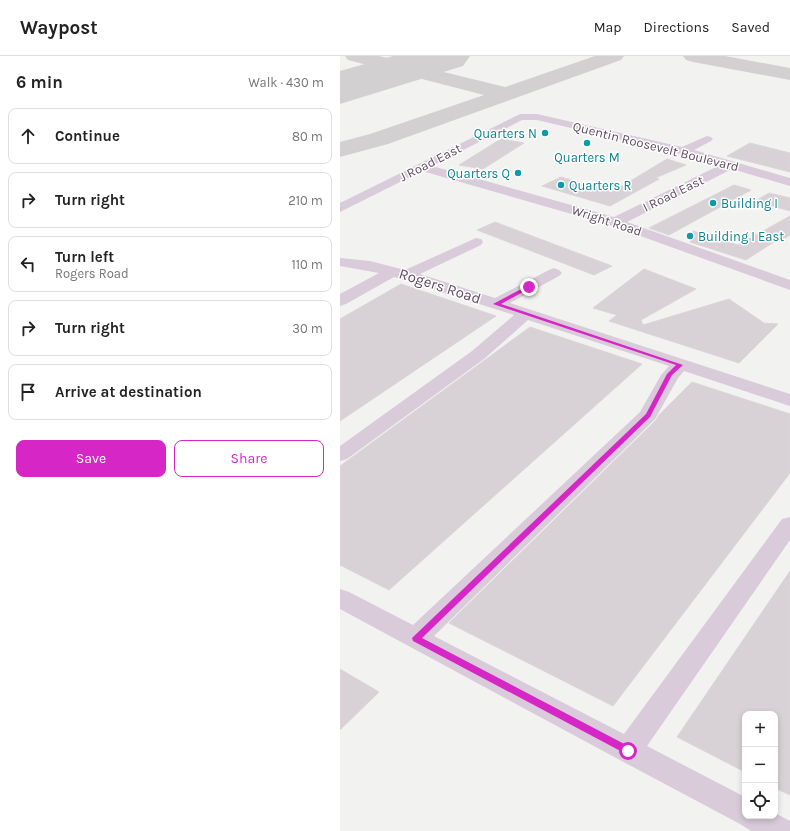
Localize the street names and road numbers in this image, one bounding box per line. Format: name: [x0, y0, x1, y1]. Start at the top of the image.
street label: Quentin Roosevelt Boulevard: [571, 119, 740, 174]
street label: J Road East: [397, 140, 464, 184]
street label: I Road East: [640, 172, 706, 215]
street label: Wright Road: [570, 202, 644, 239]
street label: Rogers Road: [397, 264, 483, 308]

